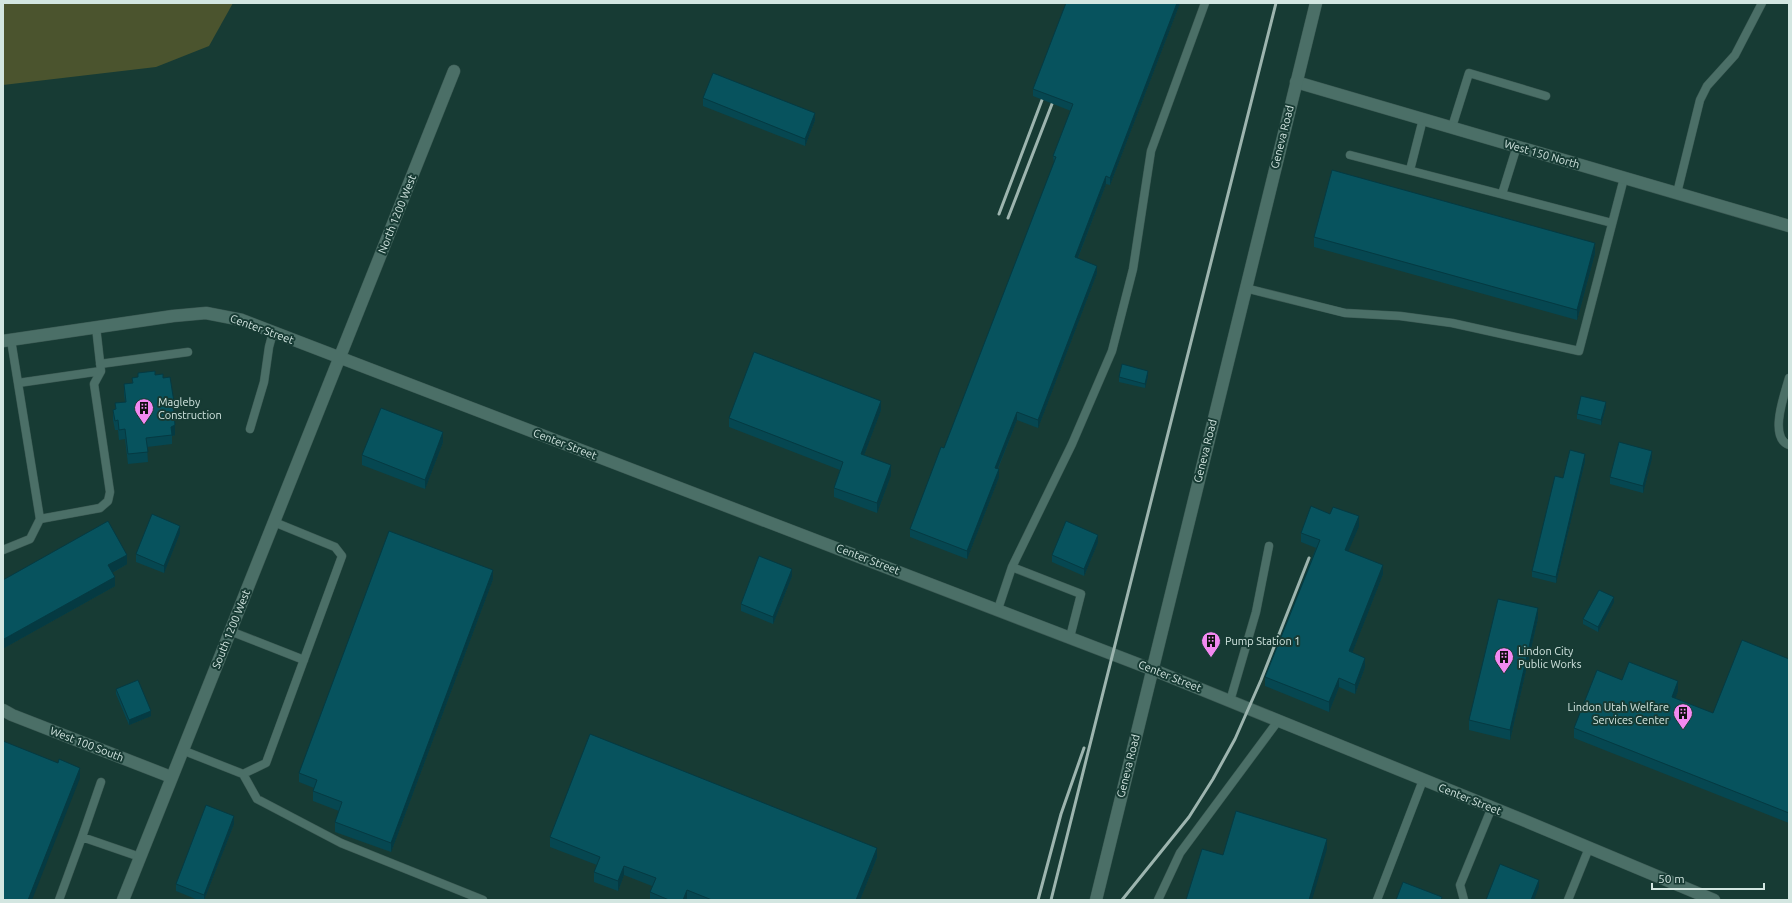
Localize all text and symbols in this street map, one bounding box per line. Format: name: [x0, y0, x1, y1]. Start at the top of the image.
street label: Geneva Road: [1268, 104, 1296, 170]
street label: West 150 North: [1503, 137, 1581, 171]
street label: North 1200 West: [376, 172, 419, 255]
street label: Center Street: [229, 312, 296, 346]
place label: Magleby Construction: [158, 396, 222, 421]
building icon: Magleby Construction: [133, 397, 155, 425]
street label: Geneva Road: [1191, 418, 1219, 484]
street label: Center Street: [532, 426, 599, 462]
street label: Center Street: [835, 541, 902, 577]
street label: South 1200 West: [210, 587, 253, 670]
building icon: Pump Station 1: [1200, 630, 1222, 658]
place label: Pump Station 1: [1225, 635, 1300, 647]
place label: Lindon City Public Works: [1518, 645, 1582, 670]
building icon: Lindon City Public Works: [1493, 646, 1515, 674]
street label: Center Street: [1137, 658, 1204, 694]
place label: Lindon Utah Welfare Services Center: [1567, 701, 1670, 726]
building icon: Lindon Utah Welfare Services Center: [1672, 702, 1694, 730]
street label: West 100 South: [48, 724, 126, 764]
street label: Geneva Road: [1114, 733, 1142, 799]
street label: Center Street: [1437, 781, 1504, 817]
scale bar: [1652, 865, 1764, 891]
text: 50 m: [1658, 872, 1685, 885]

